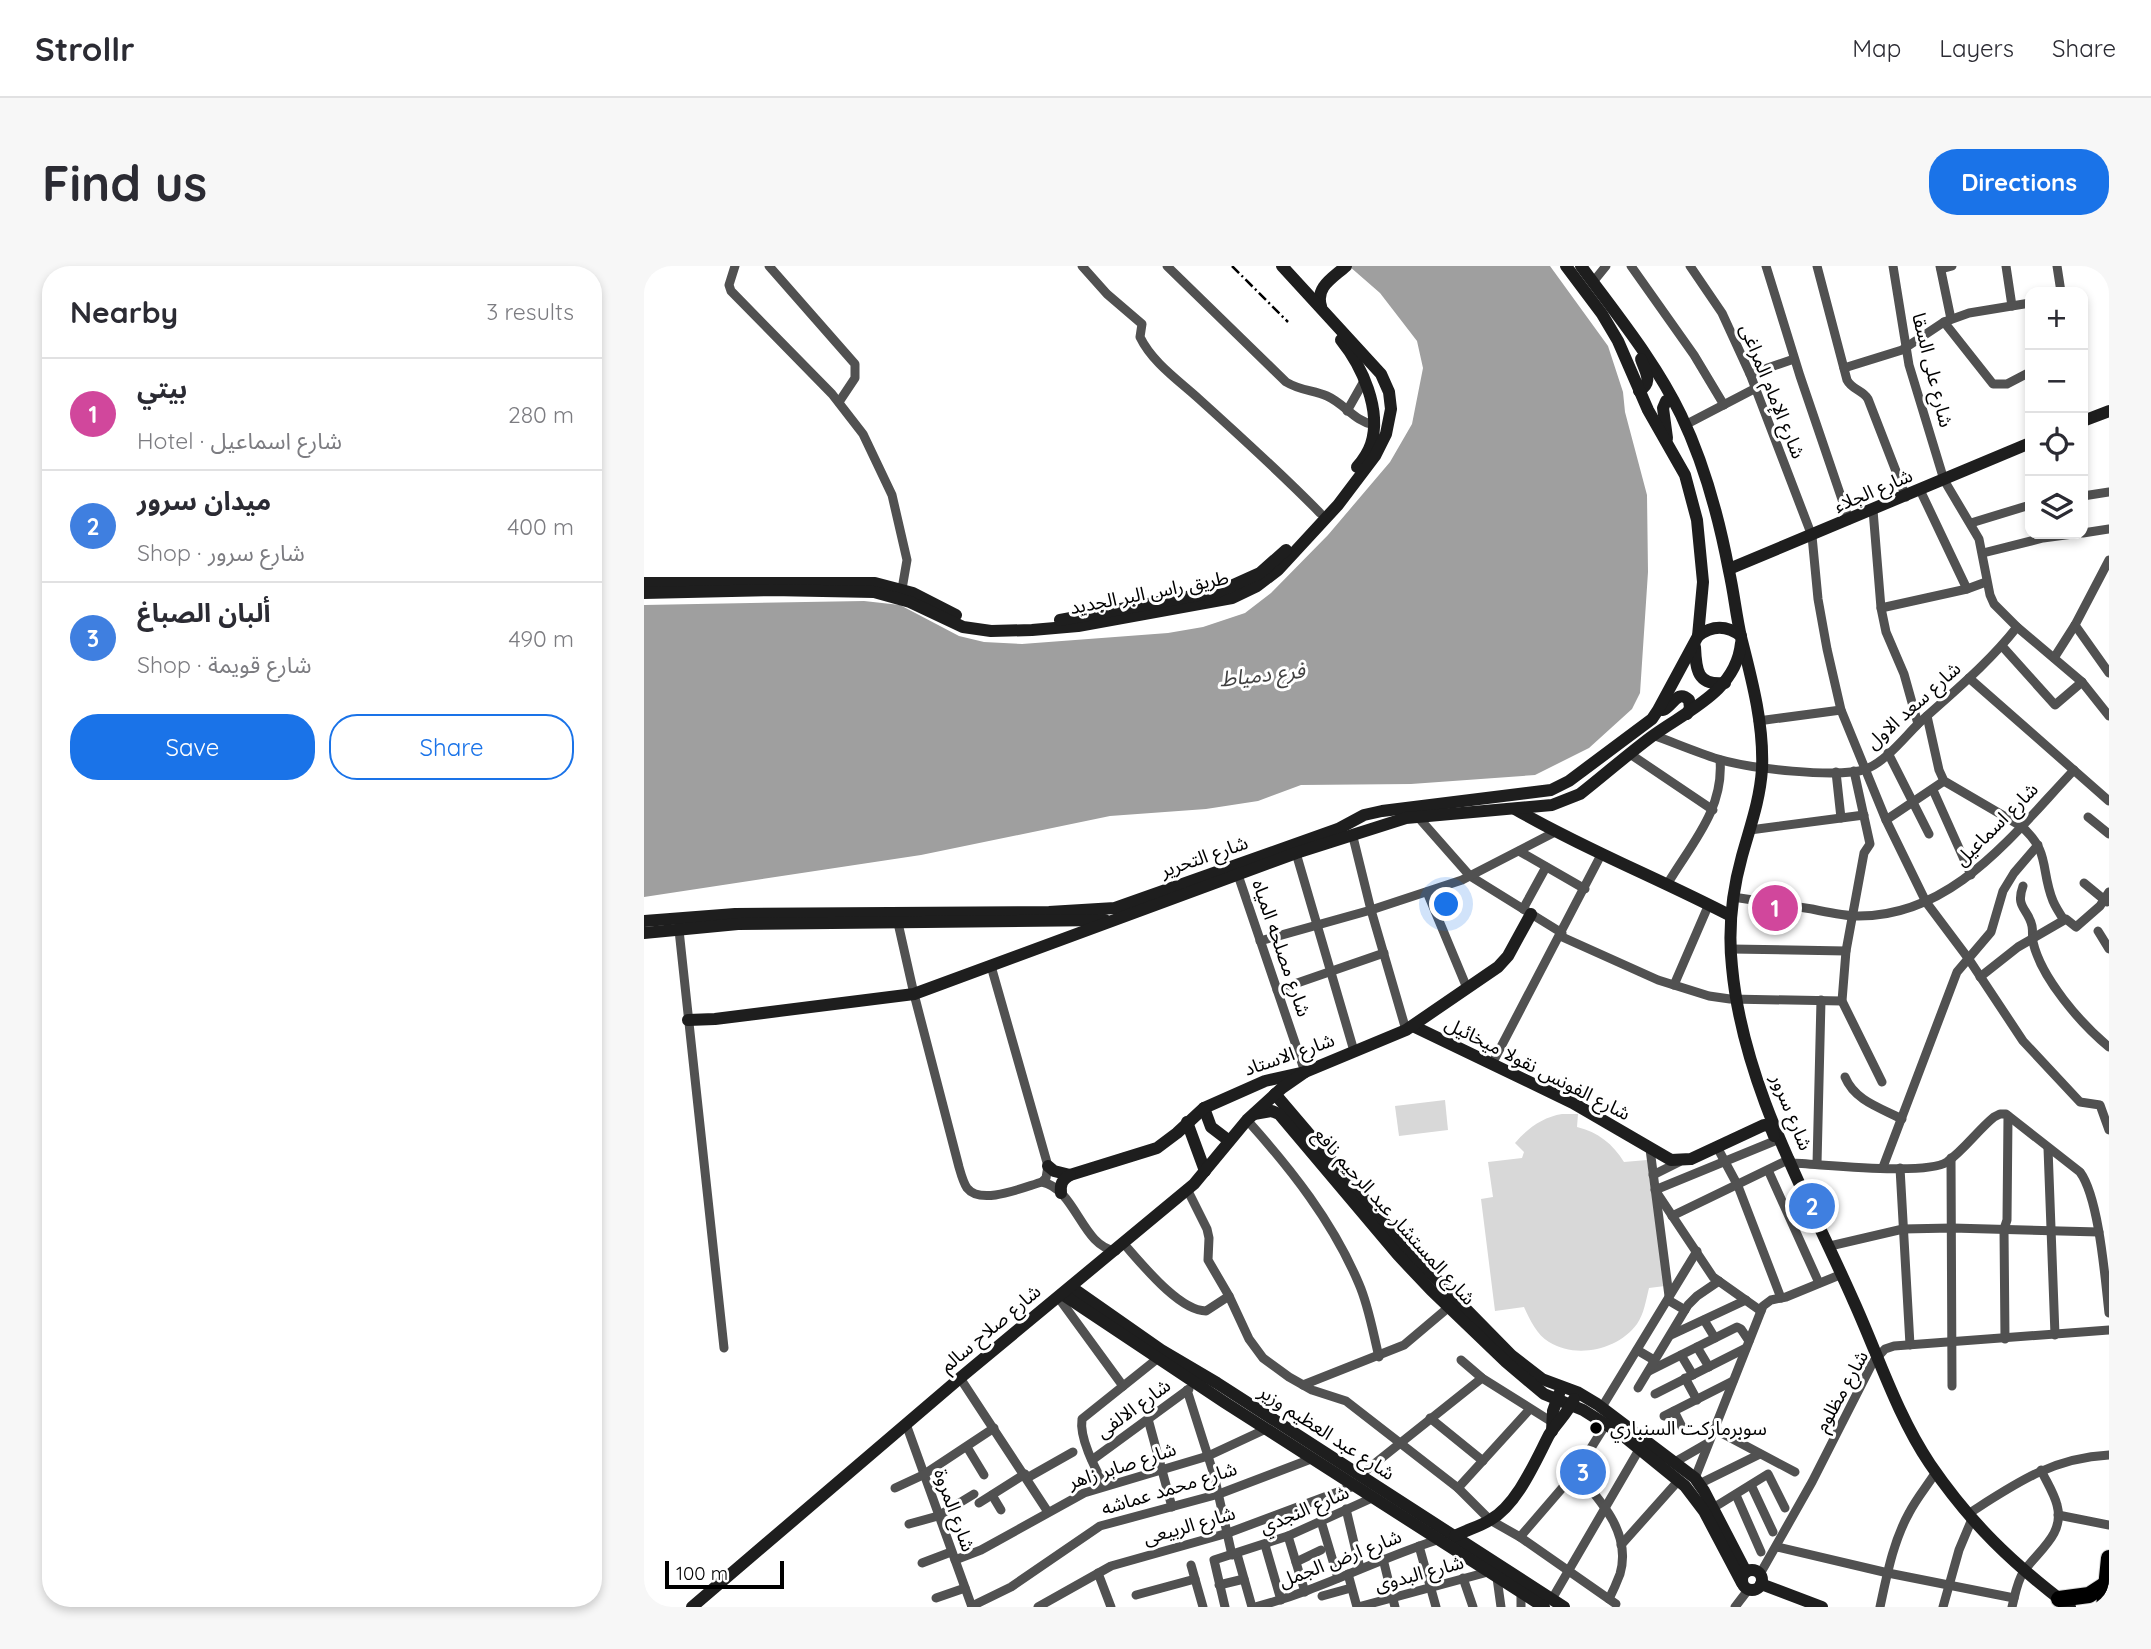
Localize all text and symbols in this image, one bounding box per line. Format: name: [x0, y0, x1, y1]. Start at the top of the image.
text: Strollr: [35, 28, 135, 69]
text: Map: [1852, 33, 1901, 63]
text: Layers: [1939, 33, 2014, 63]
text: Share: [2052, 33, 2116, 63]
button: Directions: [1929, 149, 2109, 215]
text: Find us: [42, 152, 207, 213]
map controls: [2025, 287, 2088, 539]
button: +: [2025, 287, 2088, 350]
text: Nearby: [70, 293, 178, 331]
text: 3 results: [486, 297, 574, 326]
street label: شارع على السقا: [1905, 310, 1959, 430]
street label: شارع الإمام المراغى: [1732, 320, 1811, 463]
button: −: [2025, 350, 2088, 413]
text: بيتي: [137, 372, 187, 405]
text: 1: [89, 400, 97, 429]
text: 280 m: [508, 400, 574, 429]
button: locate: [2025, 413, 2088, 476]
text: Hotel · شارع اسماعيل: [137, 426, 342, 455]
street label: شارع الجلاء: [1830, 463, 1917, 519]
button: layers: [2025, 476, 2088, 539]
text: ميدان سرور: [137, 484, 271, 517]
text: 2: [86, 512, 100, 541]
text: 400 m: [507, 512, 574, 541]
text: Shop · شارع سرور: [137, 538, 305, 567]
street label: طريق راس البر الجديد: [1068, 565, 1231, 619]
text: ألبان الصباغ: [137, 596, 271, 629]
text: 3: [87, 624, 99, 653]
text: 490 m: [509, 624, 574, 653]
text: Shop · شارع قويمة: [137, 650, 311, 679]
water label: فرع دمياط: [1218, 656, 1308, 695]
street label: شارع سعد الاول: [1861, 656, 1967, 755]
button: Save: [70, 714, 315, 780]
button: Share: [329, 714, 574, 780]
street label: شارع اسماعيل: [1949, 777, 2044, 872]
street label: شارع التحرير: [1156, 830, 1252, 884]
street label: شارع مصلحه المياه: [1245, 876, 1317, 1020]
pin: 1: [1752, 882, 1798, 934]
your location: [1429, 887, 1463, 921]
street label: شارع الفونس نقولا ميخائيل: [1440, 1011, 1635, 1127]
street label: شارع الاستاد: [1240, 1027, 1338, 1083]
street label: شارع سرور: [1764, 1069, 1818, 1154]
street label: شارع المستشار عبد الرحيم نافع: [1307, 1122, 1481, 1312]
pin: 2: [1789, 1180, 1835, 1232]
street label: شارع صلاح سالم: [935, 1279, 1047, 1379]
street label: شارع مظلوم: [1809, 1346, 1876, 1437]
street label: شارع الالفى: [1091, 1373, 1176, 1445]
street label: شارع عبد العظيم وزير: [1252, 1379, 1400, 1487]
place label: سوبرماركت السنباري: [1610, 1416, 1767, 1443]
marker: سوبرماركت السنباري: [1588, 1420, 1604, 1436]
street label: شارع صابر زاهر: [1064, 1436, 1180, 1496]
pin: 3: [1560, 1446, 1606, 1498]
street label: شارع محمد عماشه: [1098, 1456, 1240, 1522]
street label: شارع المروة: [927, 1465, 981, 1555]
street label: شارع النجدي: [1256, 1479, 1354, 1542]
street label: شارع الربيعى: [1140, 1500, 1238, 1552]
street label: شارع ارض الجمل: [1275, 1524, 1405, 1594]
street label: شارع البدوى: [1372, 1550, 1467, 1598]
scale bar: [665, 1558, 784, 1590]
text: 100 m: [676, 1561, 728, 1585]

